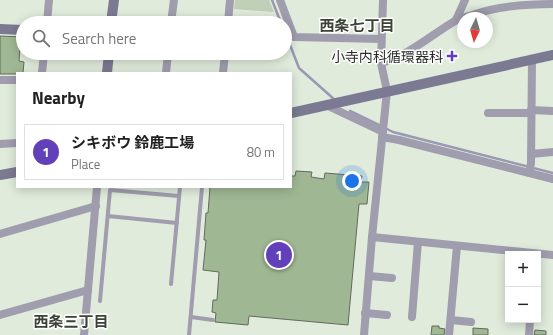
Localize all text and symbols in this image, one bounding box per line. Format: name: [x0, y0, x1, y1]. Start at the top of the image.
north arrow: [457, 12, 493, 48]
district label: 西条七丁目: [319, 14, 395, 37]
search box: [16, 16, 292, 60]
icon: search: [30, 27, 52, 49]
text: Search here: [62, 27, 136, 50]
place label: 小寺内科循環器科: [331, 46, 443, 67]
marker: 小寺内科循環器科: [446, 50, 458, 62]
text: Nearby: [32, 85, 85, 111]
text: シキボウ 鈴鹿工場: [71, 131, 194, 154]
text: 1: [42, 142, 50, 162]
text: 80 m: [247, 142, 275, 162]
text: Place: [71, 154, 100, 174]
your location: [342, 171, 362, 191]
pin: 1: [266, 240, 292, 270]
map controls: [505, 251, 541, 323]
button: +: [505, 251, 541, 287]
button: −: [505, 287, 541, 323]
district label: 西条三丁目: [33, 310, 109, 333]

